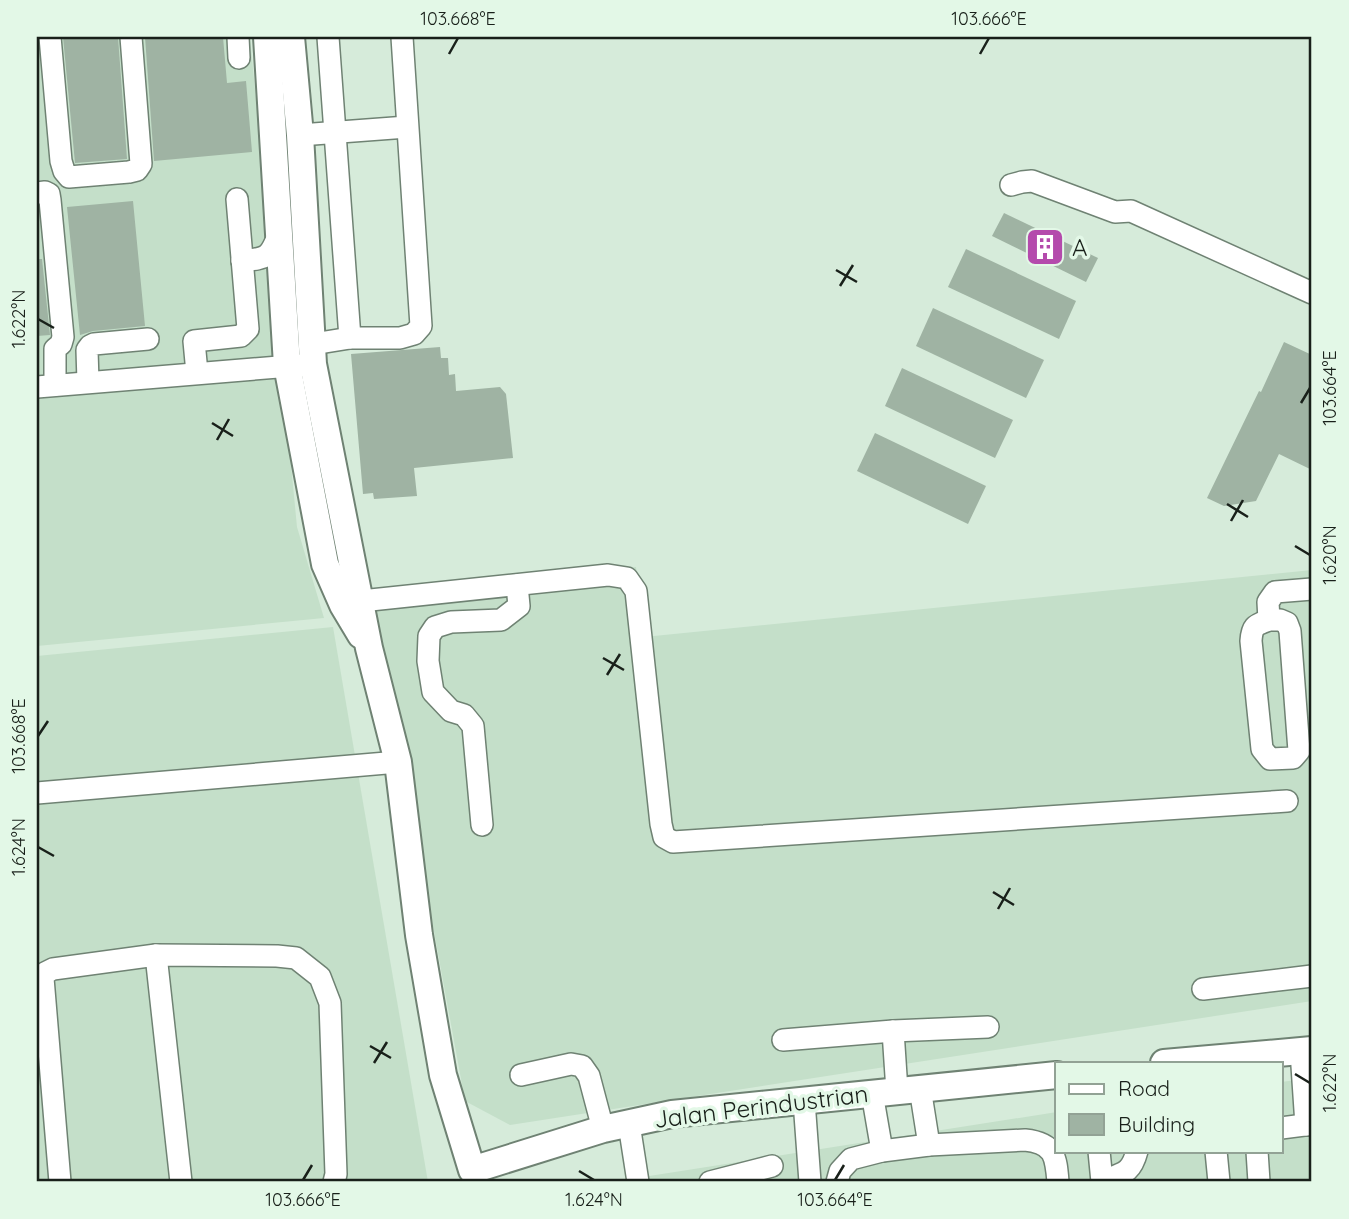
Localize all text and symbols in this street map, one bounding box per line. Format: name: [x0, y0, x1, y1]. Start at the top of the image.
text: 103.668°E: [420, 7, 496, 30]
text: 103.666°E: [951, 7, 1027, 30]
building icon: A: [1024, 226, 1066, 268]
place label: A: [1072, 232, 1088, 262]
text: 1.622°N: [7, 290, 30, 348]
text: 103.664°E: [1318, 350, 1341, 426]
text: 1.620°N: [1318, 525, 1341, 585]
text: 103.668°E: [7, 698, 30, 774]
text: 1.624°N: [7, 818, 30, 876]
text: 1.622°N: [1318, 1054, 1341, 1112]
legend: [1055, 1062, 1282, 1152]
text: Road: [1118, 1075, 1170, 1101]
street label: Jalan Perindustrian: [652, 1078, 870, 1134]
text: Building: [1118, 1111, 1195, 1137]
text: 103.666°E: [265, 1188, 341, 1211]
text: 1.624°N: [565, 1188, 623, 1211]
text: 103.664°E: [797, 1188, 873, 1211]

